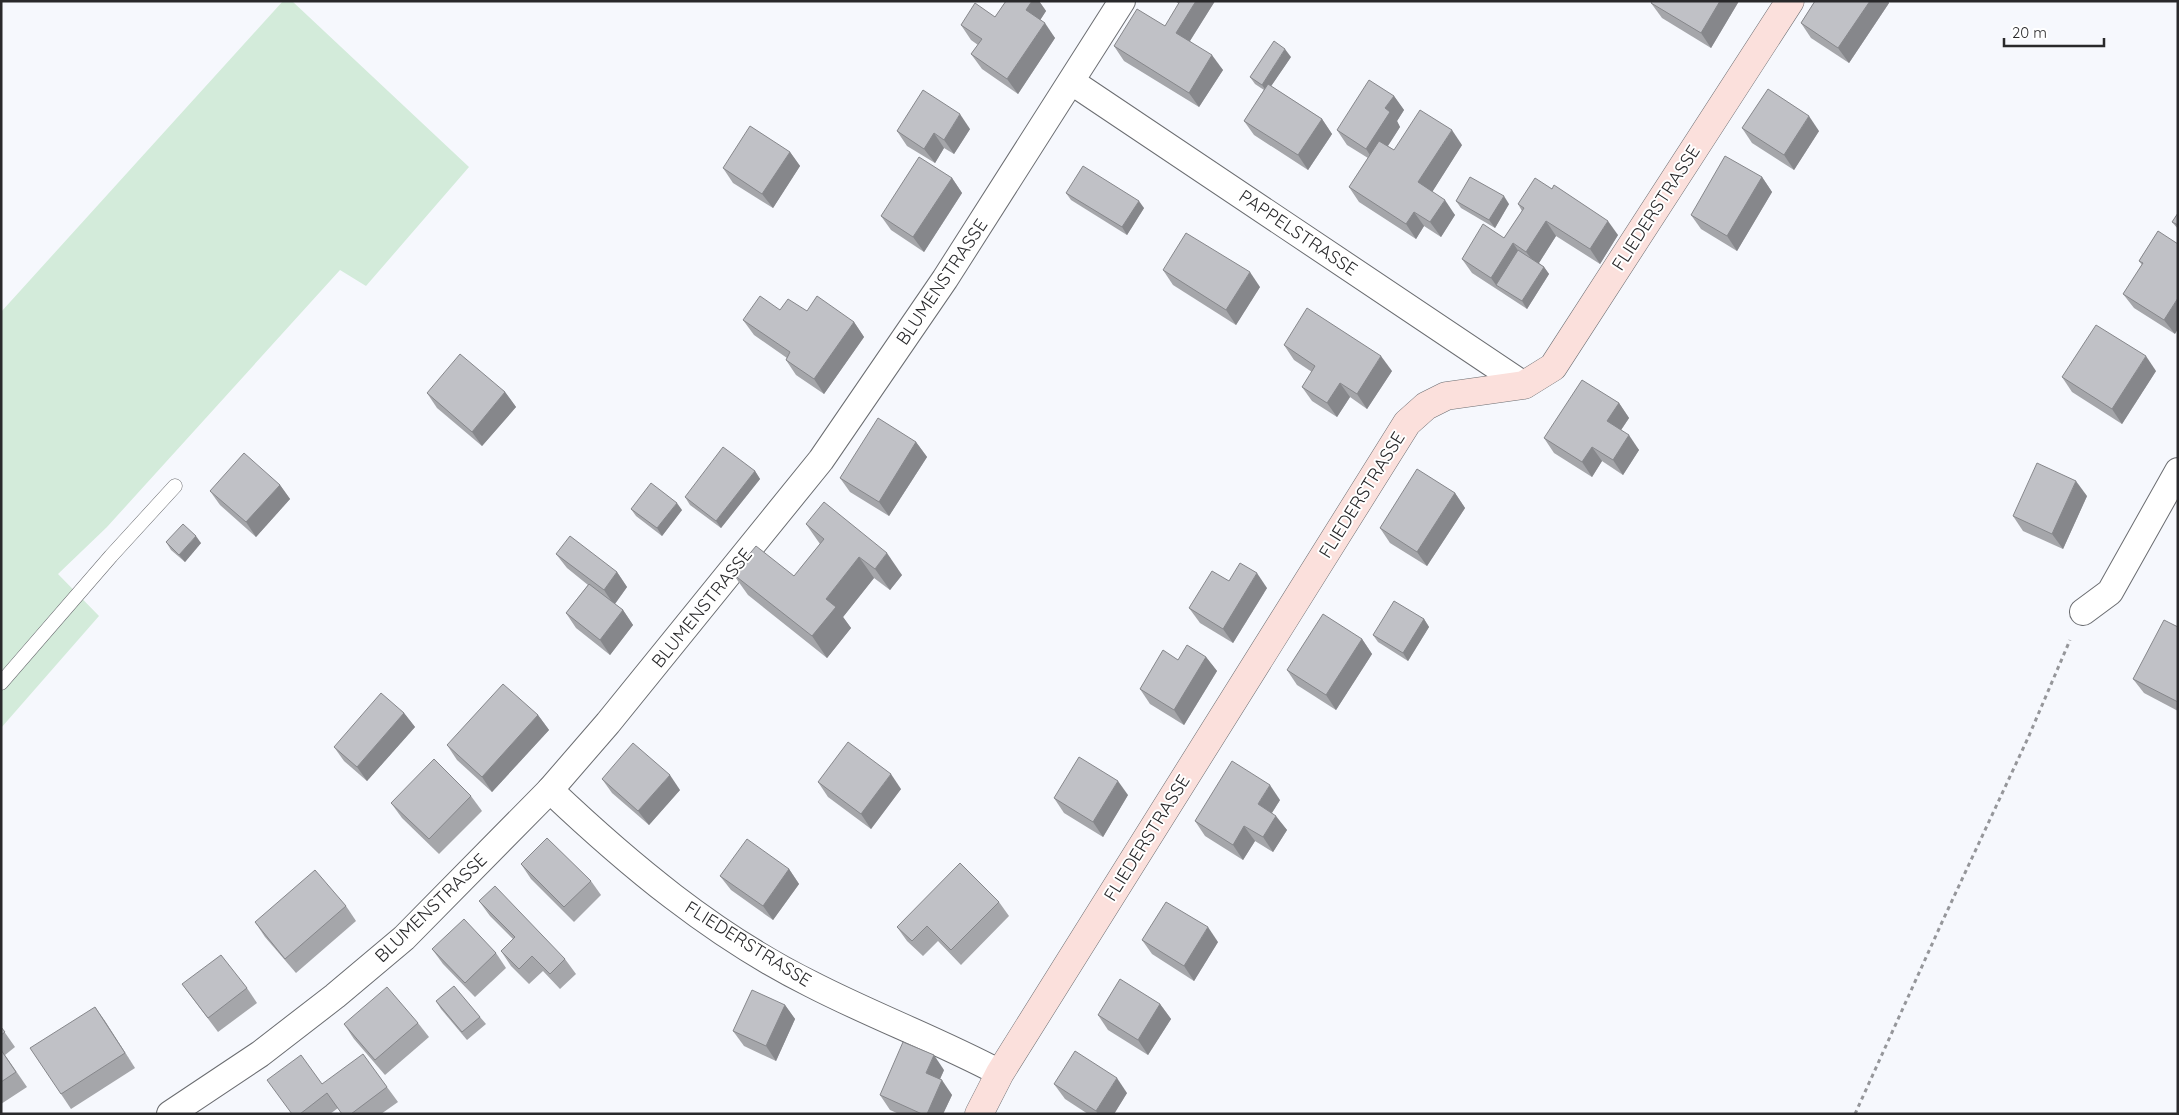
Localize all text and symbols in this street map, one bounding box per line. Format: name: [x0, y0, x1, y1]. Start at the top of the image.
scale bar: [2004, 15, 2104, 47]
text: 20 m: [2012, 23, 2047, 42]
street label: FLIEDERSTRASSE: [1606, 141, 1705, 275]
street label: PAPPELSTRASSE: [1235, 184, 1362, 281]
street label: BLUMENSTRASSE: [891, 214, 992, 349]
street label: FLIEDERSTRASSE: [1313, 427, 1410, 562]
street label: BLUMENSTRASSE: [646, 543, 757, 672]
street label: FLIEDERSTRASSE: [1098, 770, 1195, 905]
street label: BLUMENSTRASSE: [370, 848, 492, 967]
street label: FLIEDERSTRASSE: [681, 895, 816, 992]

